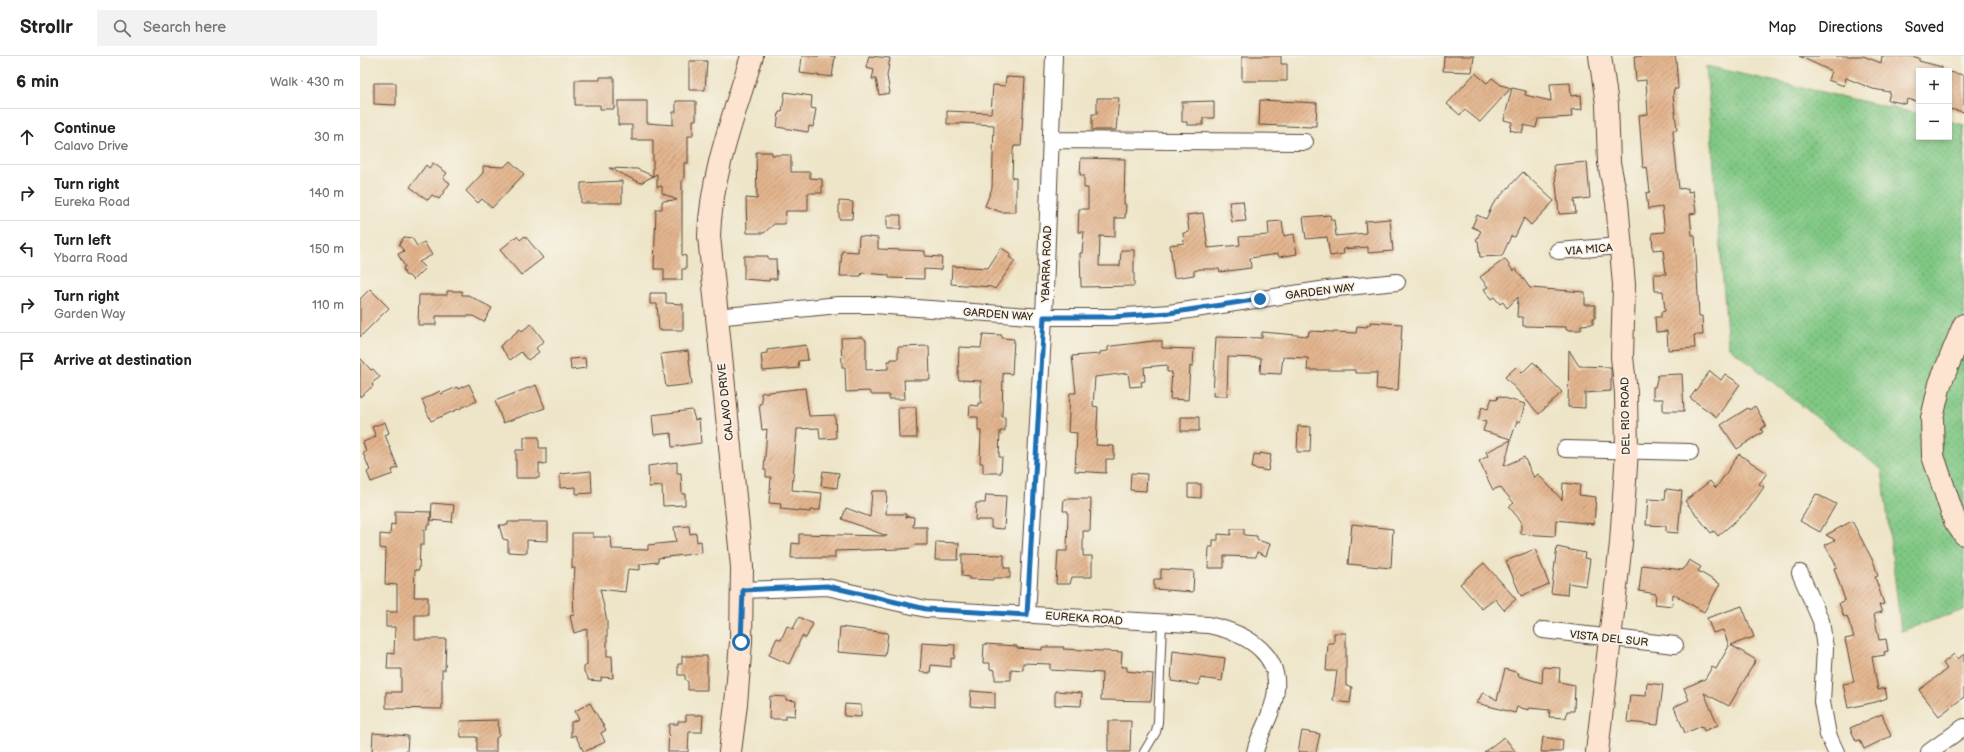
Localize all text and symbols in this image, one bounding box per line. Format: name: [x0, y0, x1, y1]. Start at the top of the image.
search box: [97, 10, 377, 46]
text: Strollr: [20, 16, 73, 39]
icon: search: [111, 17, 133, 39]
text: Search here: [143, 18, 226, 37]
text: Map: [1768, 19, 1796, 36]
text: Directions: [1818, 19, 1883, 36]
text: Saved: [1905, 19, 1944, 36]
map controls: [1916, 68, 1952, 140]
button: +: [1916, 68, 1952, 104]
text: 6 min: [16, 72, 59, 92]
text: Walk · 430 m: [270, 74, 344, 90]
button: −: [1916, 104, 1952, 140]
text: Continue: [54, 119, 116, 138]
icon: ahead: [16, 126, 38, 148]
text: 30 m: [314, 129, 344, 145]
text: Calavo Drive: [54, 138, 128, 154]
text: Turn right: [54, 175, 119, 194]
icon: right: [16, 182, 38, 204]
text: 140 m: [309, 185, 344, 201]
text: Eureka Road: [54, 194, 130, 210]
street label: YBARRA ROAD: [1039, 225, 1054, 304]
text: Turn left: [54, 231, 111, 250]
icon: left: [16, 238, 38, 260]
text: 150 m: [310, 241, 344, 257]
street label: VIA MICA: [1565, 241, 1613, 258]
text: Ybarra Road: [54, 250, 128, 266]
street label: GARDEN WAY: [1285, 281, 1356, 302]
text: Turn right: [54, 287, 119, 306]
route end: [1251, 290, 1269, 308]
icon: right: [16, 294, 38, 316]
text: 110 m: [312, 297, 344, 313]
text: Garden Way: [54, 306, 125, 322]
street label: GARDEN WAY: [963, 306, 1034, 323]
icon: arrive: [16, 350, 38, 372]
text: Arrive at destination: [54, 351, 192, 370]
street label: CALAVO DRIVE: [715, 363, 736, 441]
street label: DEL RIO ROAD: [1618, 377, 1633, 455]
street label: EUREKA ROAD: [1045, 609, 1123, 628]
street label: VISTA DEL SUR: [1569, 628, 1649, 649]
route start: [732, 633, 750, 651]

